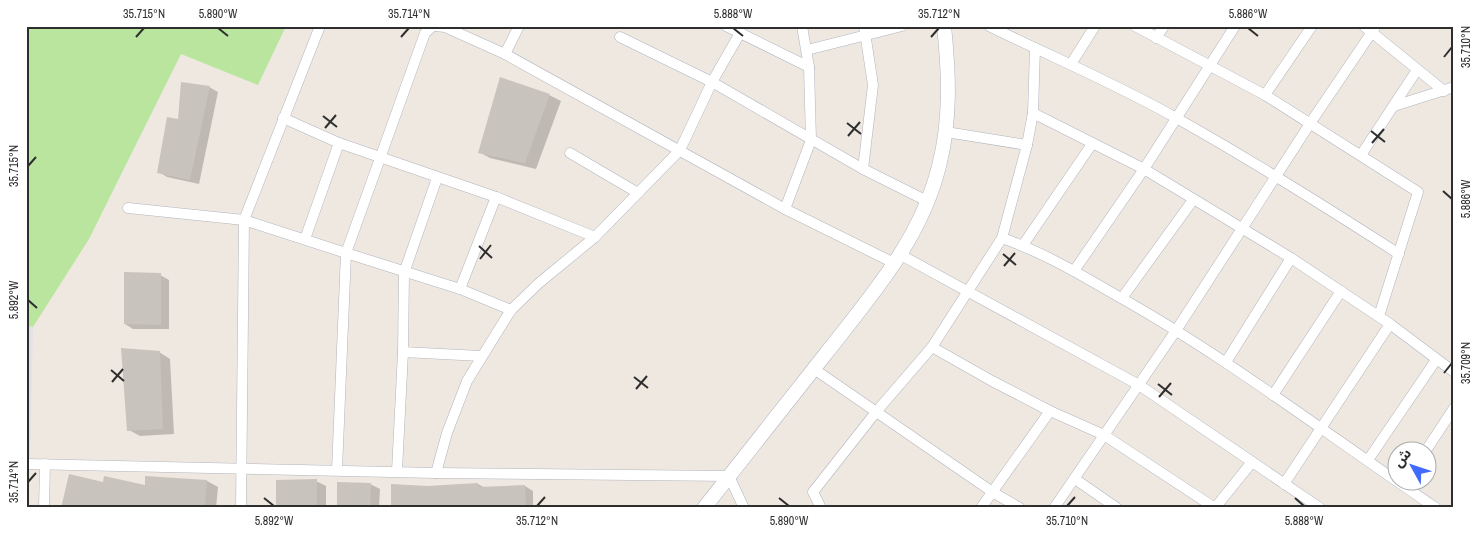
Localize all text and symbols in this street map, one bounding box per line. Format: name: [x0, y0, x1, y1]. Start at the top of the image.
text: 35.715°N: [123, 6, 165, 22]
text: 5.890°W: [199, 6, 238, 22]
text: 35.714°N: [388, 6, 430, 22]
text: 5.888°W: [714, 6, 753, 22]
text: 35.712°N: [918, 6, 960, 22]
text: 5.886°W: [1229, 6, 1268, 22]
text: 35.710°N: [1458, 26, 1474, 68]
text: 35.715°N: [6, 145, 22, 187]
text: 5.886°W: [1458, 179, 1474, 218]
text: 5.892°W: [6, 280, 22, 319]
text: 35.709°N: [1458, 342, 1474, 384]
north arrow: [1388, 442, 1438, 492]
text: ش: [1389, 445, 1415, 471]
text: 35.714°N: [6, 461, 22, 503]
text: 5.892°W: [255, 513, 294, 529]
text: 35.712°N: [516, 513, 558, 529]
text: 5.890°W: [770, 513, 809, 529]
text: 35.710°N: [1046, 513, 1088, 529]
text: 5.888°W: [1285, 513, 1324, 529]

